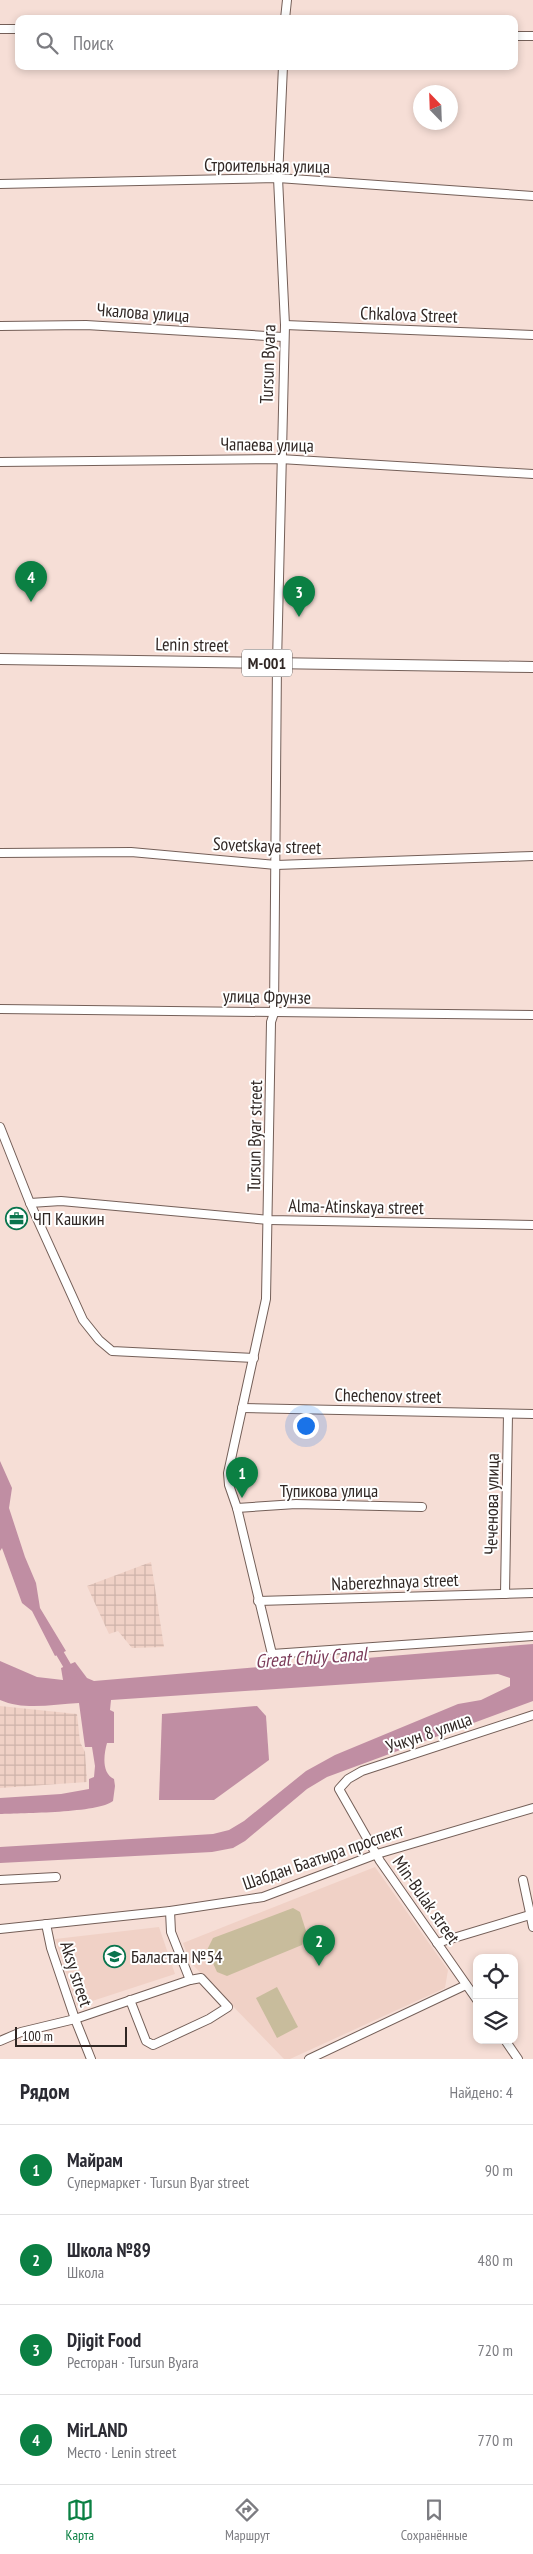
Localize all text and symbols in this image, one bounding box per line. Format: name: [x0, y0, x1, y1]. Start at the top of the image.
search box: [15, 15, 518, 70]
icon: search: [33, 29, 61, 57]
text: Поиск: [73, 31, 114, 55]
north arrow: [413, 85, 458, 130]
street label: Строительная улица: [204, 153, 330, 178]
street label: Чкалова улица: [96, 298, 190, 327]
street label: Chkalova Street: [360, 301, 458, 328]
street label: Tursun Byara: [255, 324, 280, 404]
street label: Чапаева улица: [220, 432, 314, 457]
pin: 4: [15, 561, 47, 602]
pin: 3: [283, 576, 315, 617]
street label: Lenin street: [155, 632, 229, 657]
road number: М-001: [242, 650, 292, 676]
street label: Sovetskaya street: [212, 832, 322, 859]
street label: улица Фрунзе: [223, 984, 311, 1009]
street label: Tursun Byar street: [242, 1080, 267, 1192]
street label: Alma-Atinskaya street: [288, 1194, 424, 1219]
office icon: ЧП Кашкин: [5, 1207, 29, 1231]
place label: ЧП Кашкин: [33, 1207, 105, 1230]
street label: Chechenov street: [334, 1383, 442, 1408]
your location: [293, 1413, 319, 1439]
street label: Чеченова улица: [479, 1453, 504, 1555]
pin: 1: [226, 1457, 258, 1498]
street label: Тупикова улица: [280, 1479, 378, 1502]
street label: Naberezhnaya street: [331, 1568, 459, 1595]
water label: Great Chüy Canal: [254, 1641, 369, 1673]
street label: Учкун 8 улица: [383, 1707, 475, 1758]
street label: Шабдан Баатыра проспект: [239, 1818, 407, 1895]
street label: Min-Bulak street: [388, 1851, 465, 1948]
pin: 2: [303, 1925, 335, 1966]
street label: Aksy street: [55, 1938, 98, 2009]
school or university icon: Баластан №54: [103, 1945, 127, 1969]
place label: Баластан №54: [131, 1945, 223, 1968]
map controls: [473, 1954, 518, 2044]
button: locate: [473, 1954, 518, 1999]
button: layers: [473, 1999, 518, 2044]
scale bar: [15, 2024, 128, 2047]
text: 100 m: [22, 2027, 53, 2045]
text: Рядом: [20, 2078, 70, 2105]
text: Найдено: 4: [450, 2082, 513, 2102]
text: Майрам: [67, 2148, 123, 2172]
text: 1: [32, 2160, 40, 2180]
text: 90 m: [485, 2160, 513, 2180]
text: Супермаркет · Tursun Byar street: [67, 2172, 249, 2192]
text: Школа №89: [67, 2238, 151, 2262]
text: 2: [32, 2250, 40, 2270]
text: 480 m: [478, 2250, 513, 2270]
text: Школа: [67, 2262, 104, 2282]
text: Djigit Food: [67, 2328, 141, 2352]
text: 3: [32, 2340, 40, 2360]
text: 720 m: [478, 2340, 513, 2360]
text: Ресторан · Tursun Byara: [67, 2352, 199, 2372]
text: MirLAND: [67, 2418, 128, 2442]
text: 4: [32, 2430, 40, 2450]
text: 770 m: [478, 2430, 513, 2450]
text: Место · Lenin street: [67, 2442, 176, 2462]
tab: Карта: [66, 2496, 94, 2544]
tab: Маршрут: [225, 2496, 270, 2544]
tab: Сохранённые: [401, 2496, 467, 2544]

